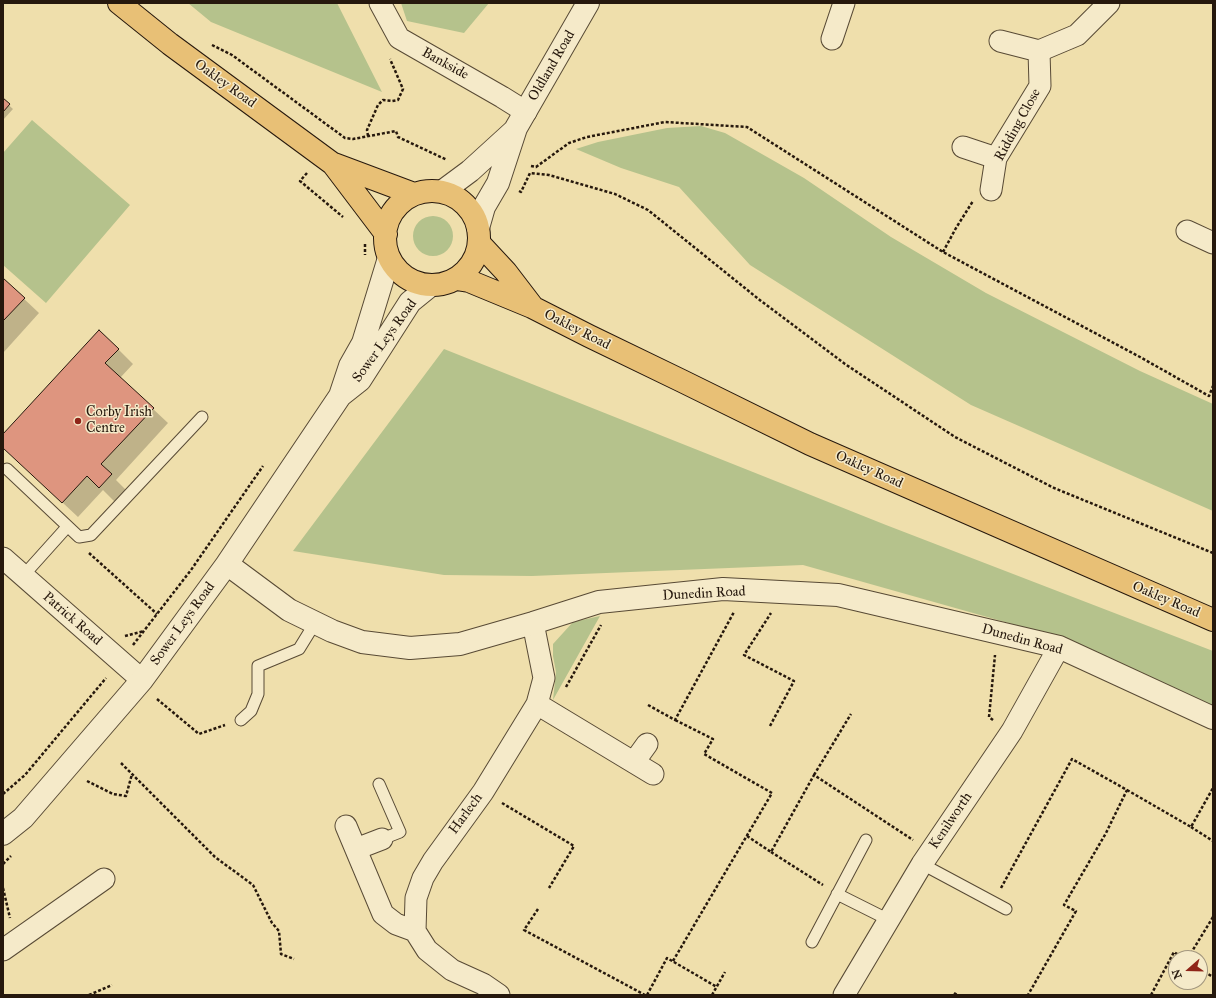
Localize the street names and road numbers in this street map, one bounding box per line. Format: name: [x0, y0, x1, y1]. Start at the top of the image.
street label: Oldland Road: [525, 28, 579, 104]
street label: Bankside: [419, 44, 471, 84]
street label: Oakley Road: [191, 56, 259, 112]
street label: Ridding Close: [991, 86, 1045, 164]
street label: Sower Leys Road: [349, 296, 421, 386]
street label: Oakley Road: [541, 306, 613, 354]
street label: Oakley Road: [833, 448, 905, 492]
street label: Oakley Road: [1130, 578, 1202, 622]
street label: Sower Leys Road: [147, 579, 219, 669]
street label: Dunedin Road: [662, 583, 746, 605]
street label: Patrick Road: [39, 589, 105, 649]
street label: Dunedin Road: [980, 621, 1064, 659]
street label: Kenilworth: [926, 789, 976, 853]
street label: Harlech: [446, 790, 486, 838]

